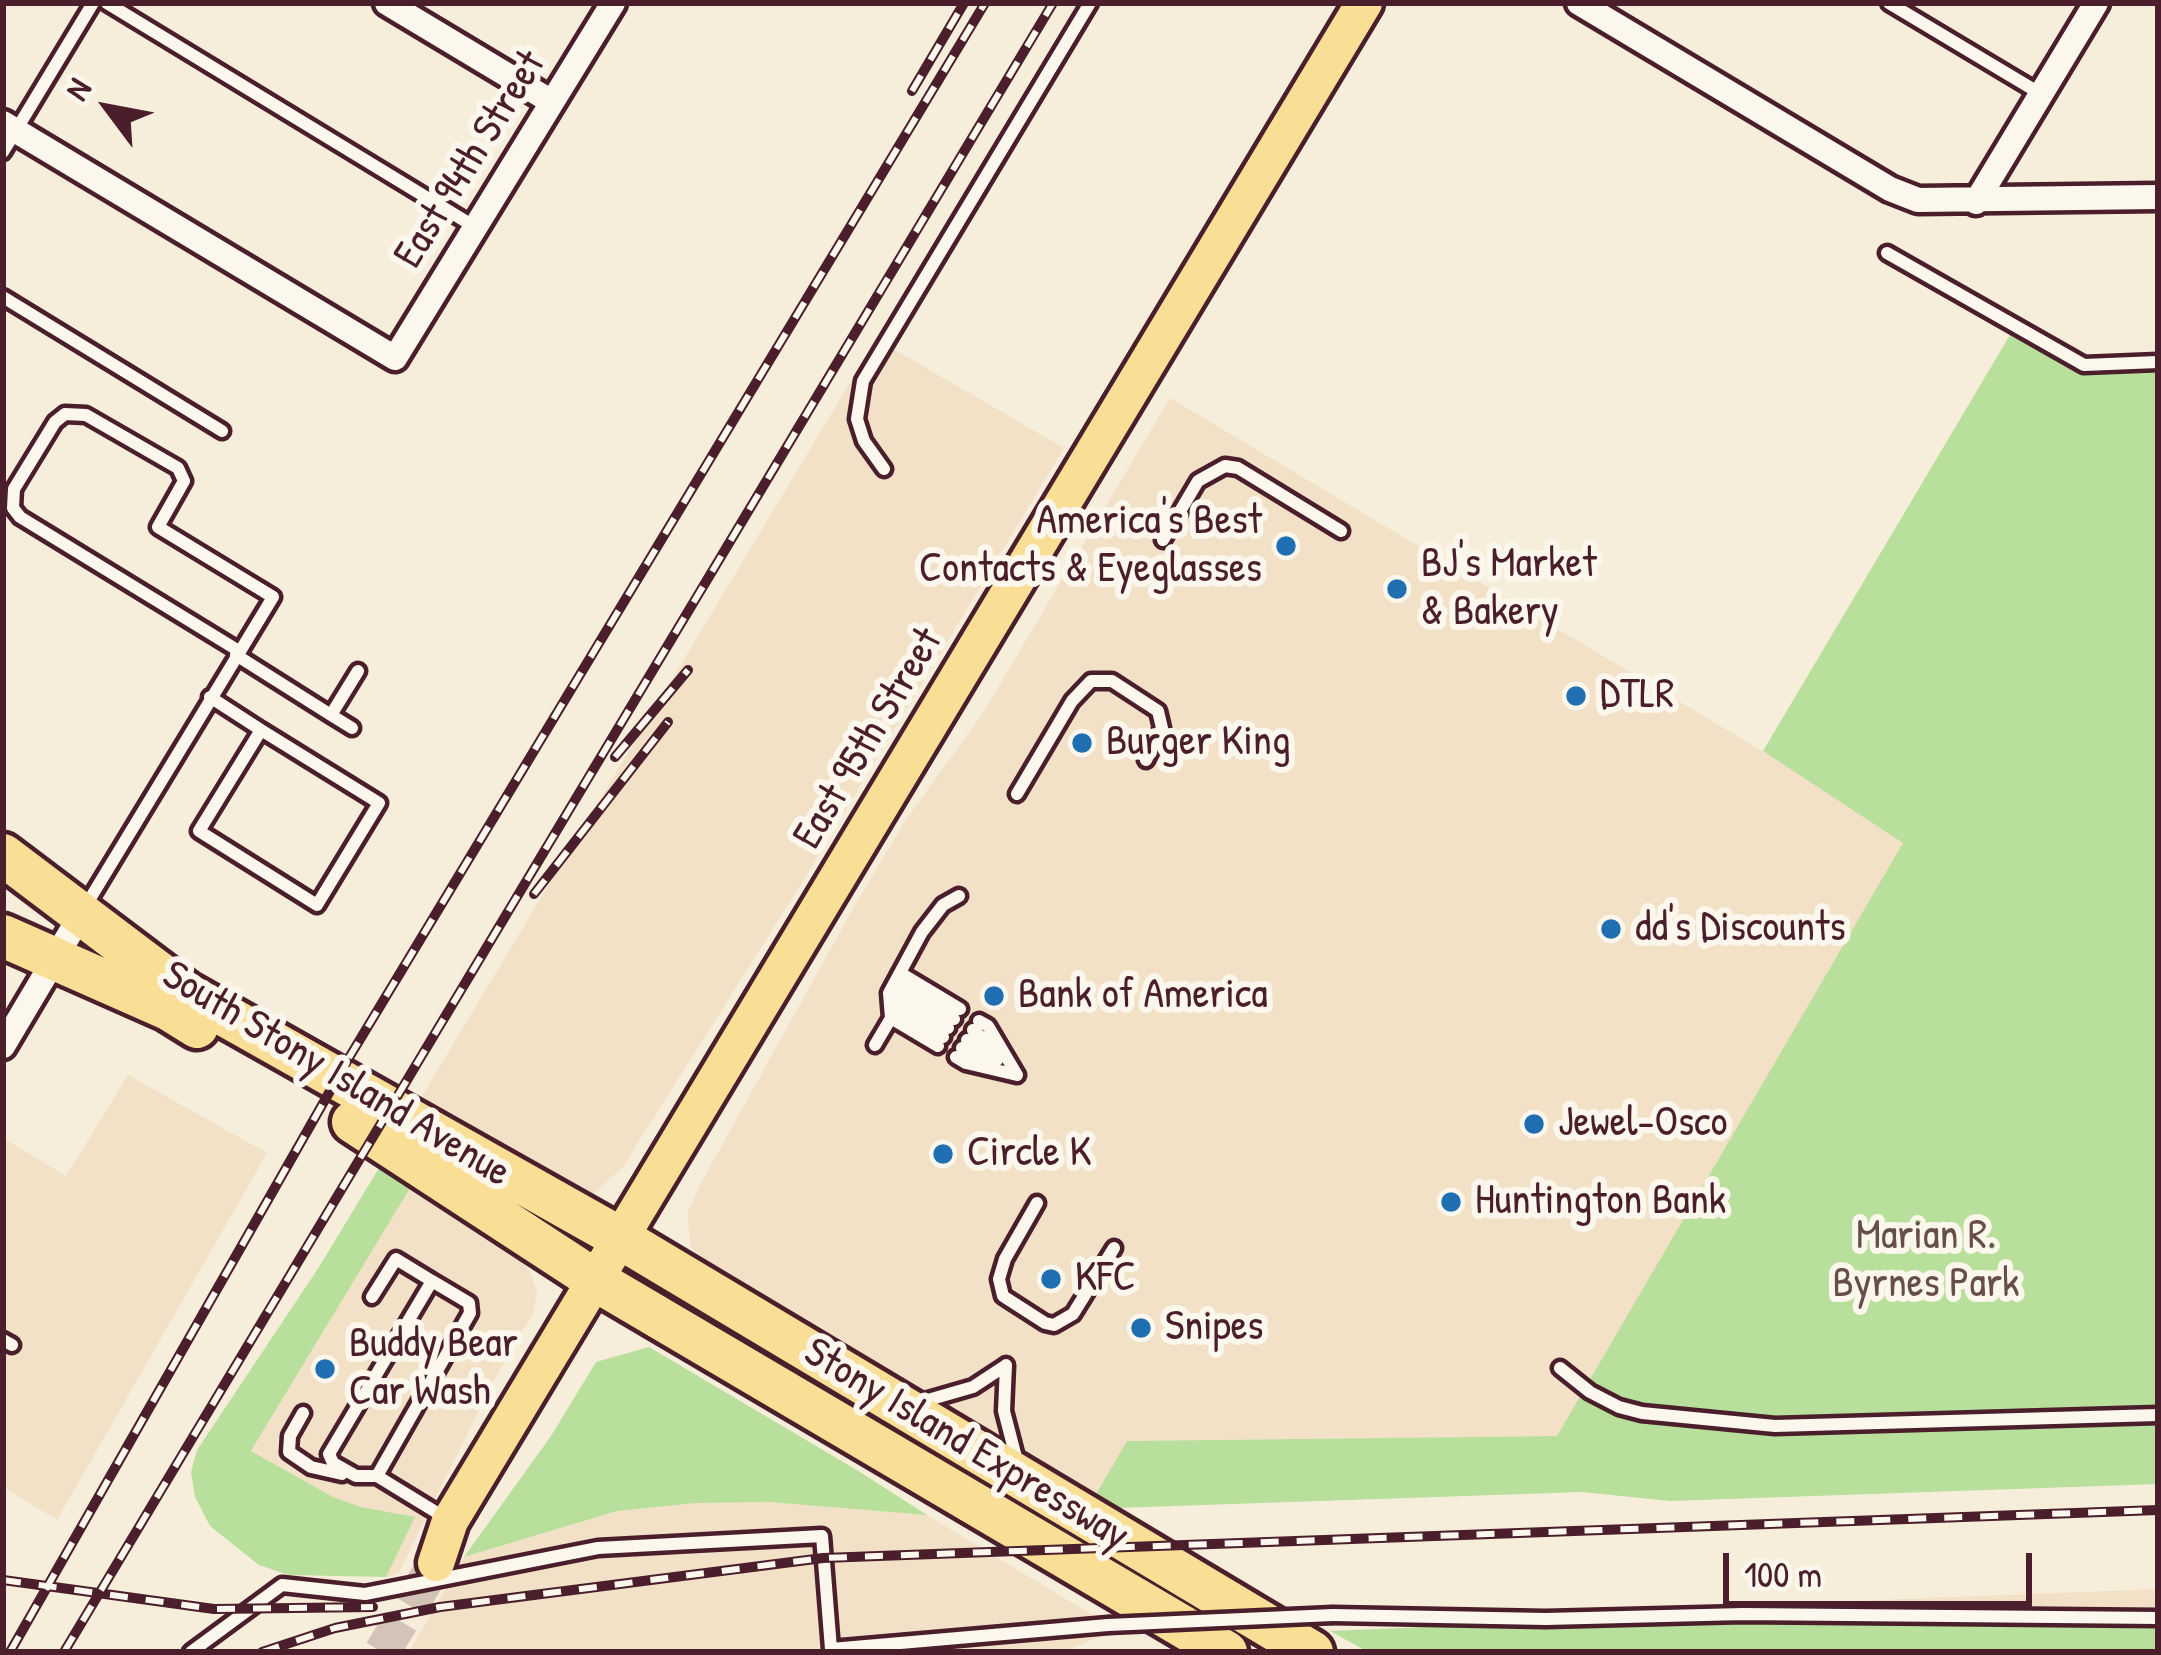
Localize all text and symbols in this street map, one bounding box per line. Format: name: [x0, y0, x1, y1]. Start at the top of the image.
street label: East 94th Street: [384, 42, 558, 278]
north arrow: [48, 48, 168, 168]
text: N: [54, 70, 101, 108]
place label: America's Best Contacts & Eyeglasses: [919, 497, 1262, 596]
marker: America's Best Contacts & Eyeglasses: [1273, 533, 1299, 559]
place label: BJ's Market & Bakery: [1421, 540, 1597, 638]
marker: BJ's Market & Bakery: [1384, 576, 1410, 602]
street label: East 95th Street: [784, 620, 954, 858]
place label: DTLR: [1600, 671, 1674, 721]
marker: DTLR: [1563, 683, 1589, 709]
place label: Burger King: [1106, 718, 1291, 768]
marker: Burger King: [1069, 730, 1095, 756]
place label: dd's Discounts: [1635, 904, 1846, 954]
marker: dd's Discounts: [1598, 916, 1624, 942]
street label: South Stony Island Avenue: [153, 951, 519, 1199]
place label: Bank of America: [1018, 971, 1268, 1021]
marker: Bank of America: [981, 983, 1007, 1009]
place label: Jewel-Osco: [1558, 1099, 1727, 1149]
marker: Jewel-Osco: [1521, 1111, 1547, 1137]
place label: Circle K: [967, 1129, 1091, 1179]
marker: Circle K: [930, 1141, 956, 1167]
place label: Huntington Bank: [1475, 1177, 1726, 1227]
marker: Huntington Bank: [1438, 1189, 1464, 1215]
park label: Marian R. Byrnes Park: [1832, 1212, 2020, 1310]
place label: KFC: [1075, 1254, 1136, 1304]
marker: KFC: [1038, 1266, 1064, 1292]
place label: Snipes: [1165, 1303, 1264, 1353]
marker: Snipes: [1128, 1315, 1154, 1341]
place label: Buddy Bear Car Wash: [349, 1320, 518, 1418]
street label: Stony Island Expressway: [794, 1328, 1138, 1562]
marker: Buddy Bear Car Wash: [312, 1356, 338, 1382]
scale bar: [1729, 1529, 2038, 1603]
text: 100 m: [1744, 1549, 1822, 1598]

